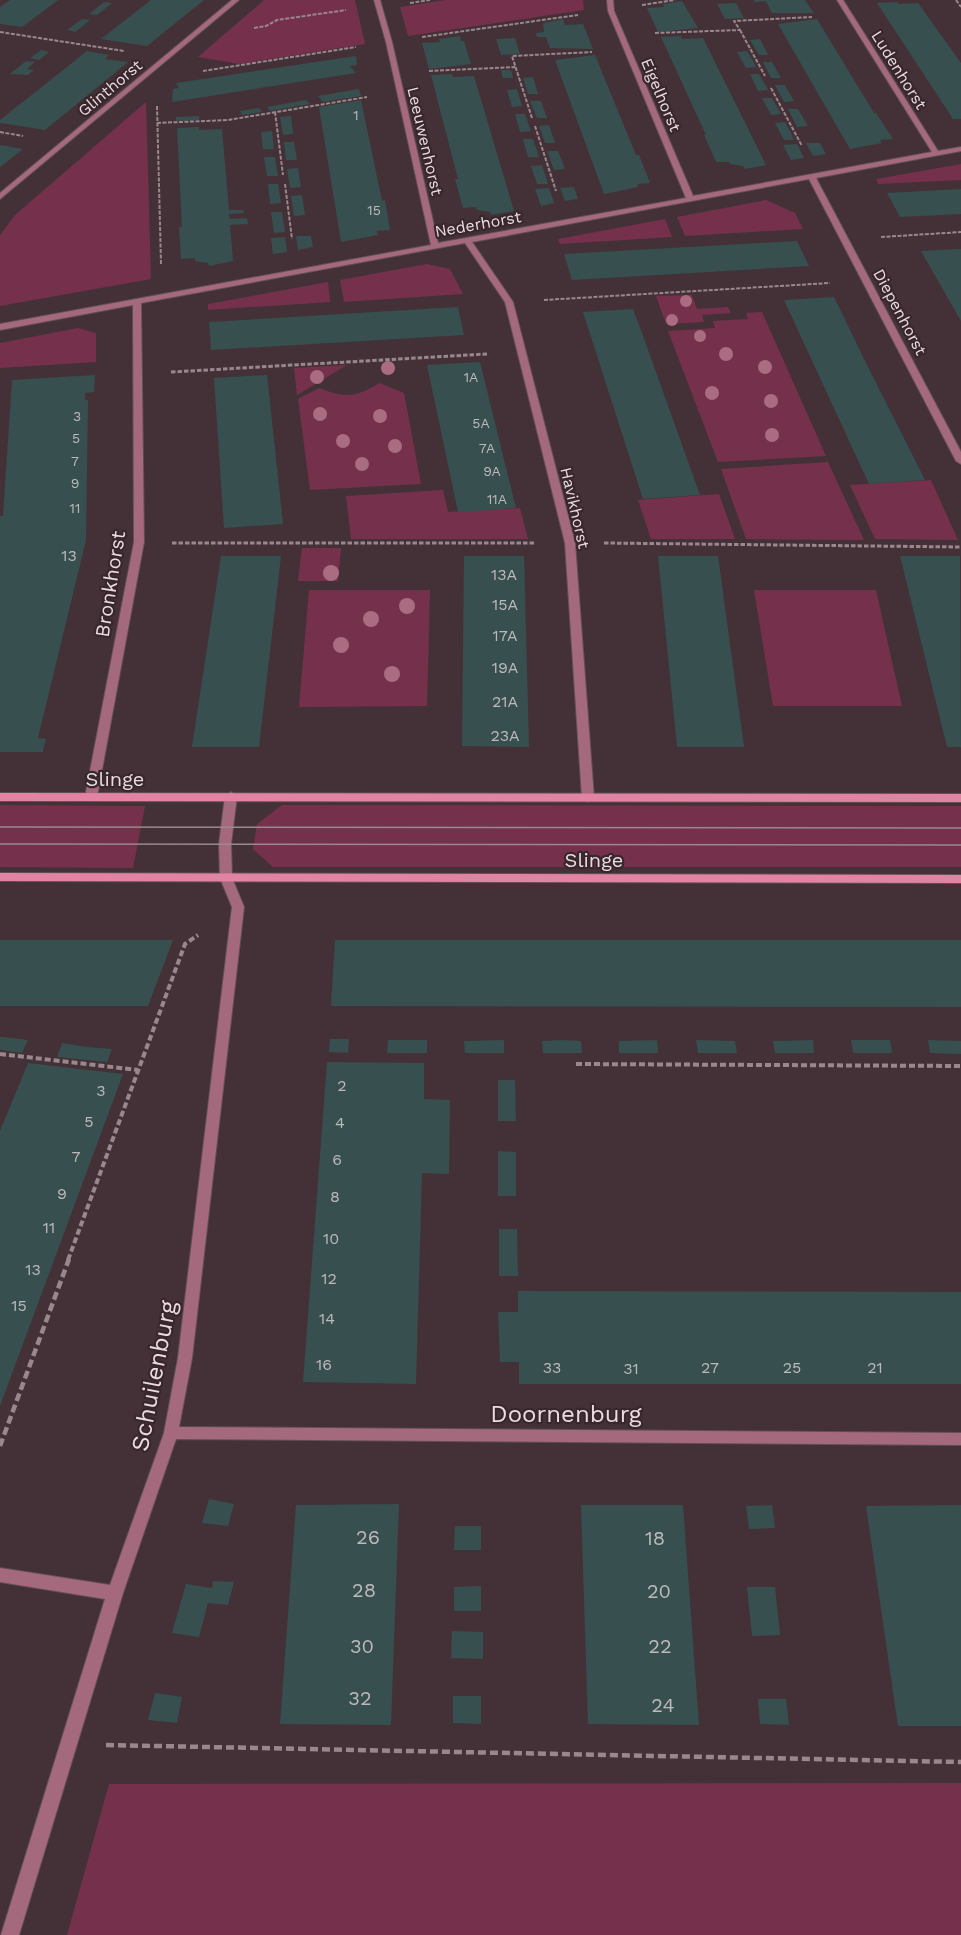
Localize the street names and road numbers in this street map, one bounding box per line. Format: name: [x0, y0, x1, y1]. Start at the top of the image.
street label: Ludenhorst: [867, 27, 931, 113]
street label: Glinthorst: [74, 55, 146, 120]
street label: Eigelhorst: [637, 55, 685, 135]
street label: Leeuwenhorst: [403, 85, 447, 197]
street label: Nederhorst: [433, 207, 523, 241]
street label: Diepenhorst: [869, 266, 931, 359]
street label: Havikhorst: [556, 465, 594, 551]
street label: Bronkhorst: [90, 528, 130, 639]
street label: Slinge: [86, 767, 144, 791]
street label: Slinge: [565, 848, 623, 872]
street label: Schuilenburg: [126, 1298, 182, 1454]
street label: Doornenburg: [490, 1400, 642, 1428]

